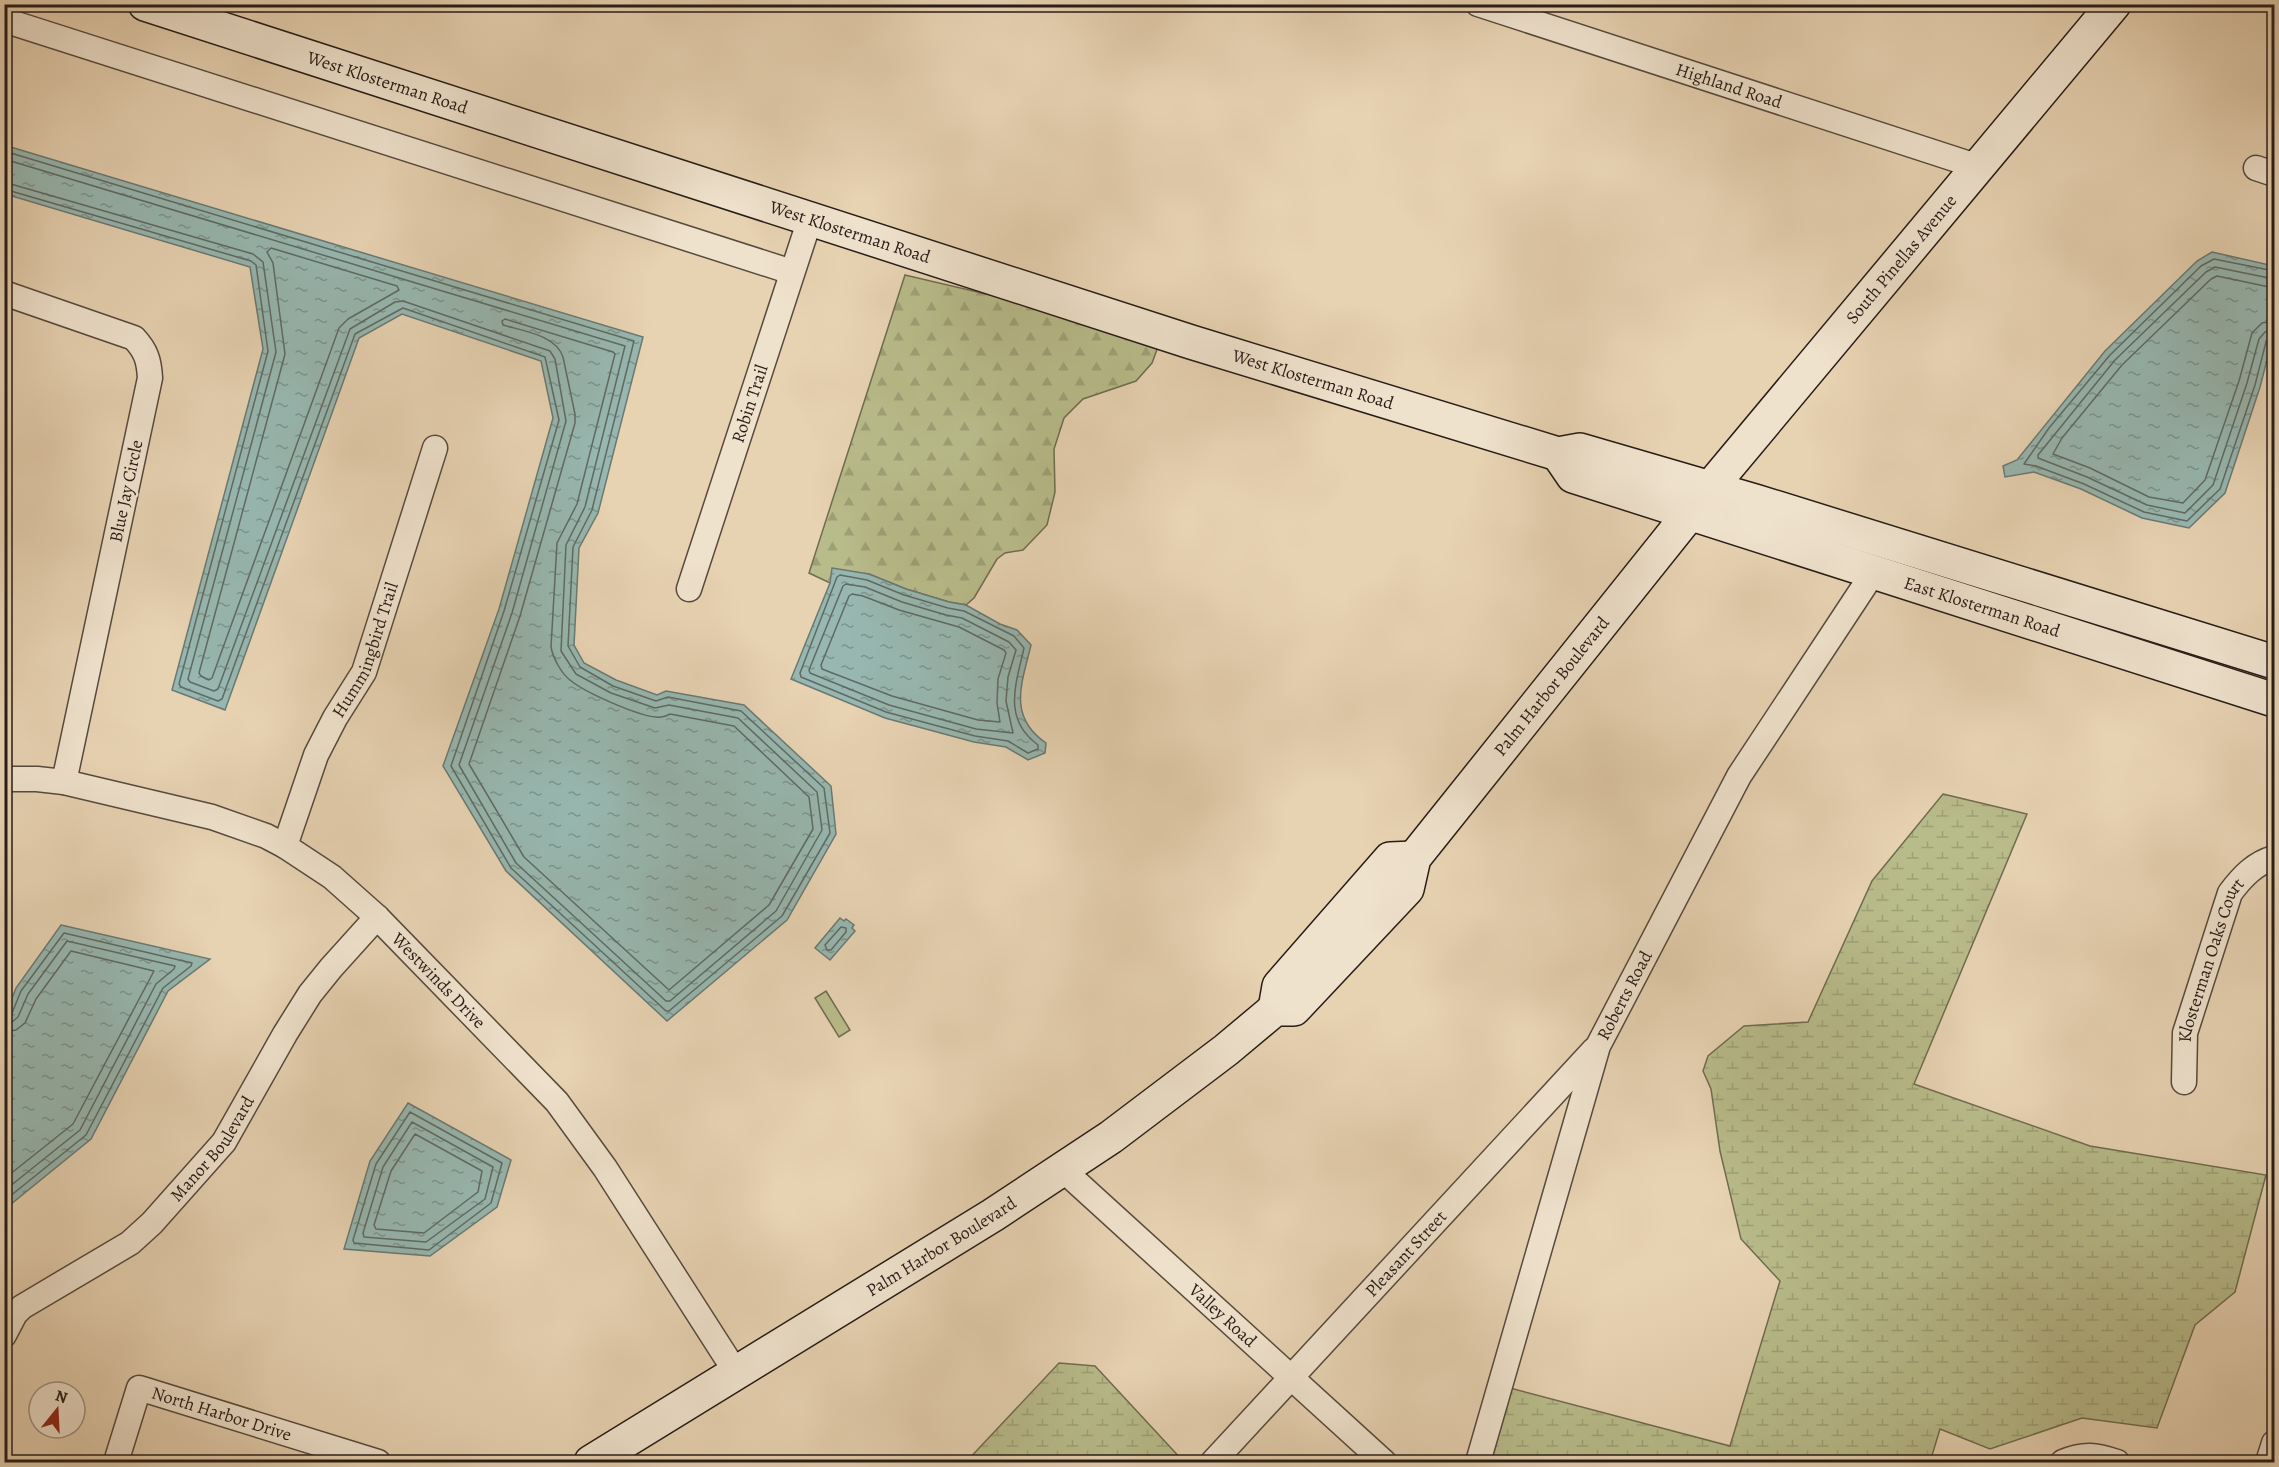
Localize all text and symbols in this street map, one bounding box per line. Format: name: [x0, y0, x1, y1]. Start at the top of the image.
street label: West Klosterman Road: [303, 45, 471, 120]
street label: Highland Road: [1673, 57, 1786, 114]
street label: South Pinellas Avenue: [1840, 189, 1962, 329]
street label: West Klosterman Road: [766, 194, 934, 269]
street label: West Klosterman Road: [1229, 343, 1397, 415]
street label: Robin Trail: [726, 361, 774, 446]
street label: Blue Jay Circle: [103, 438, 149, 544]
street label: East Klosterman Road: [1901, 571, 2063, 643]
street label: Hummingbird Trail: [326, 579, 404, 722]
street label: Palm Harbor Boulevard: [1488, 611, 1615, 761]
street label: Klosterman Oaks Court: [2173, 872, 2249, 1043]
street label: Westwinds Drive: [386, 926, 491, 1034]
street label: Roberts Road: [1591, 946, 1658, 1044]
street label: Manor Boulevard: [165, 1091, 260, 1207]
street label: Palm Harbor Boulevard: [861, 1191, 1021, 1302]
street label: Pleasant Street: [1360, 1205, 1452, 1302]
street label: Valley Road: [1183, 1278, 1262, 1353]
north arrow: [27, 1380, 87, 1440]
street label: North Harbor Drive: [149, 1381, 295, 1447]
text: N: [52, 1384, 71, 1409]

